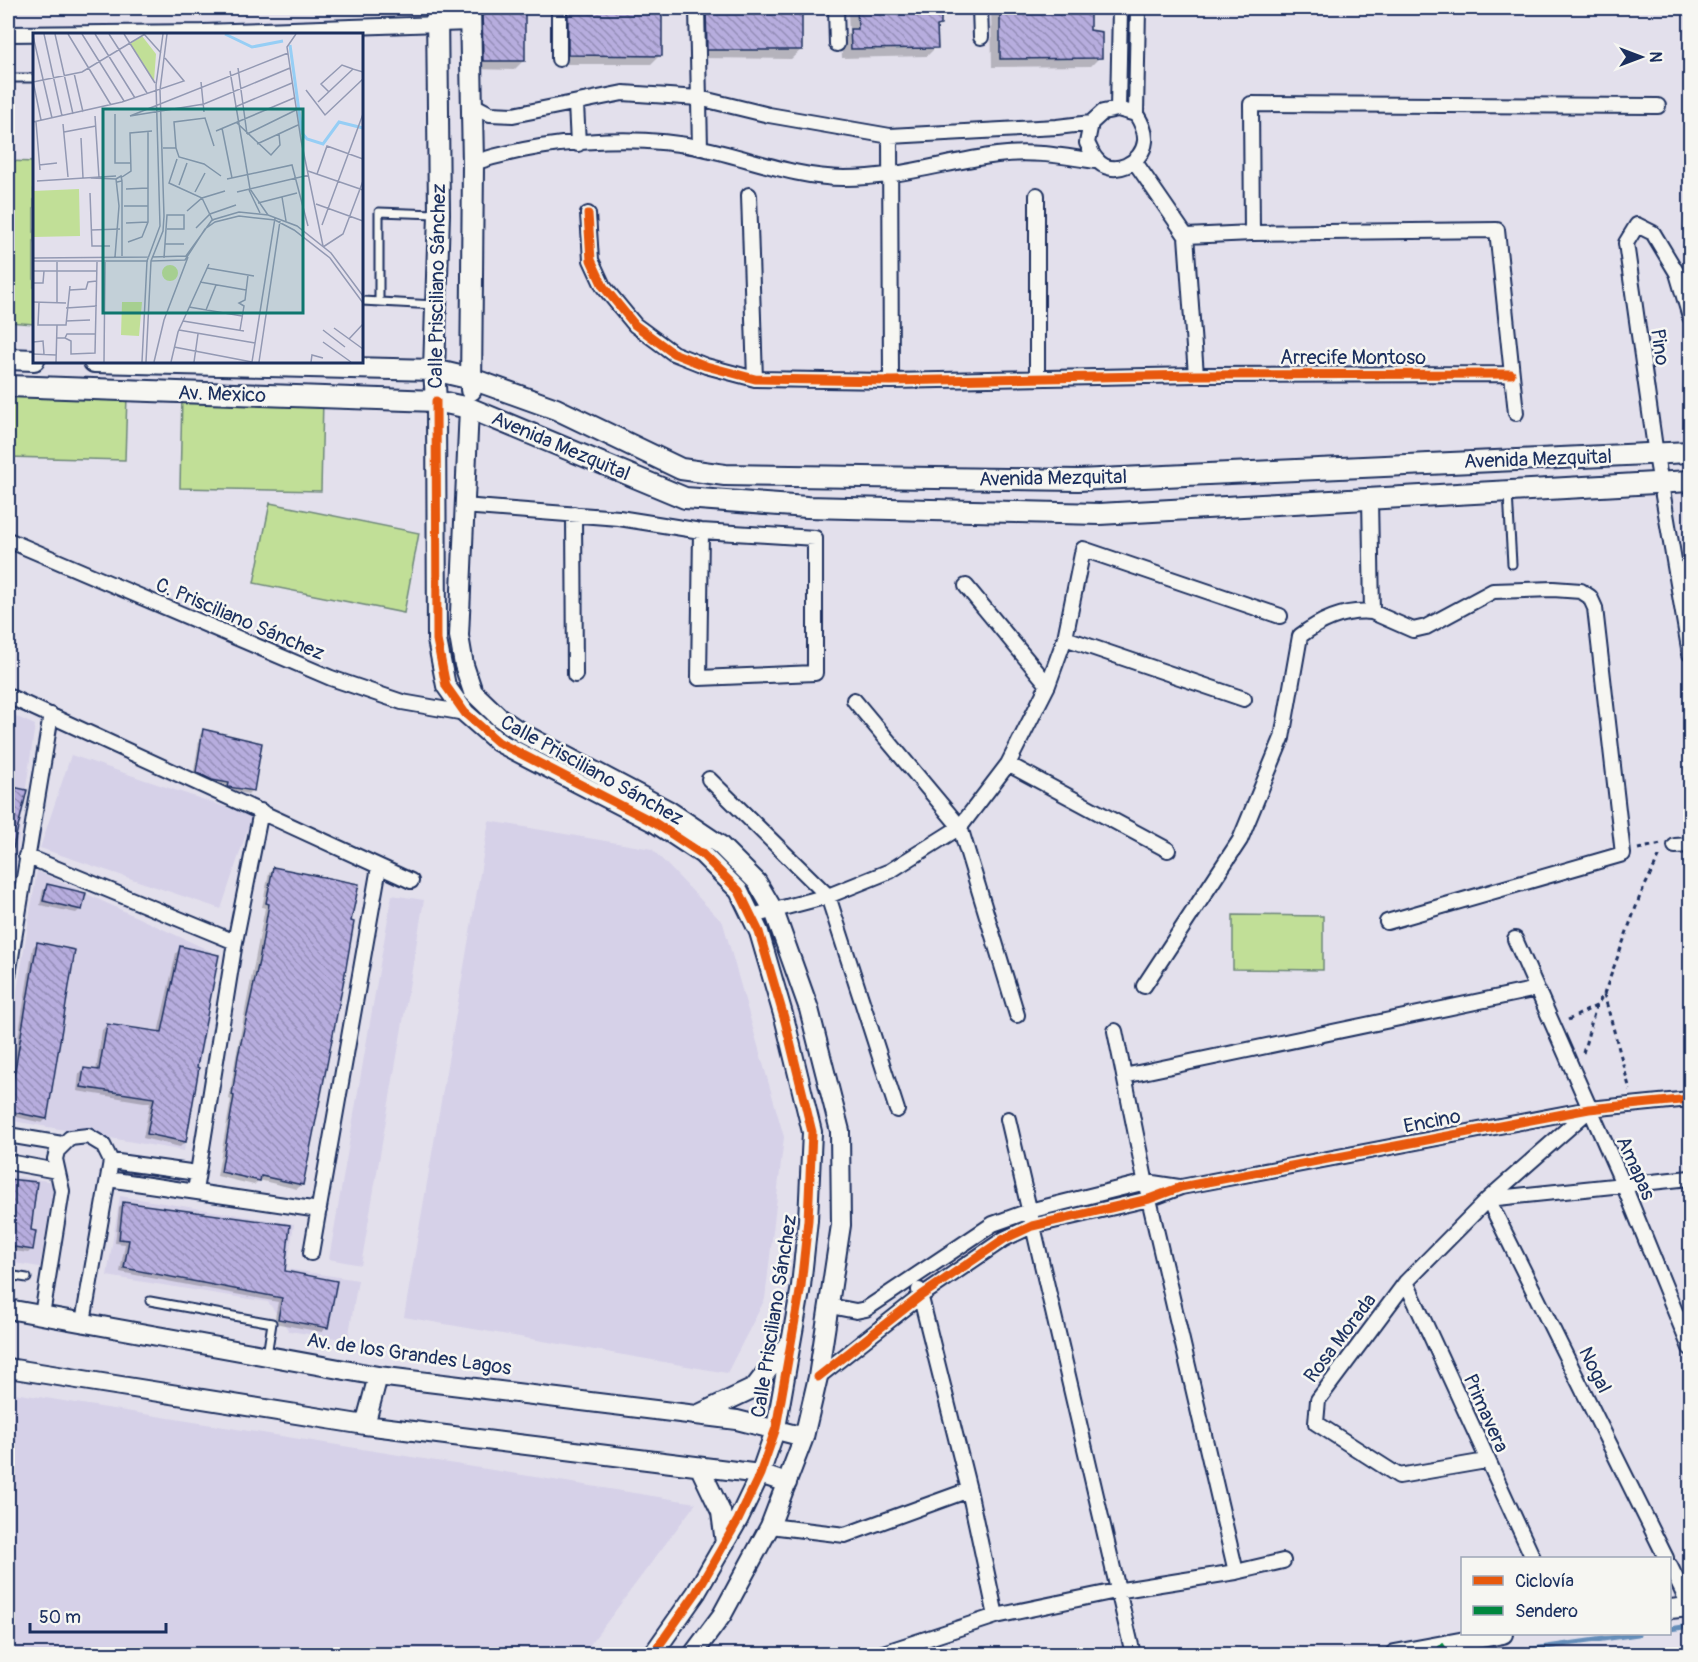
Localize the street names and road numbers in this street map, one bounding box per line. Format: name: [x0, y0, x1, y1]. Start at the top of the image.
street label: Calle Prisciliano Sánchez: [423, 183, 451, 389]
street label: Pino: [1645, 327, 1675, 367]
street label: Arrecife Montoso: [1280, 345, 1426, 370]
street label: Av. Mexico: [177, 380, 267, 408]
street label: Avenida Mezquital: [488, 406, 634, 486]
street label: Avenida Mezquital: [1463, 444, 1613, 474]
street label: Avenida Mezquital: [979, 464, 1127, 492]
street label: C. Prisciliano Sánchez: [152, 572, 328, 666]
street label: Calle Prisciliano Sánchez: [496, 709, 688, 831]
street label: Encino: [1401, 1103, 1463, 1139]
street label: Amapas: [1611, 1132, 1661, 1204]
street label: Calle Prisciliano Sánchez: [746, 1213, 802, 1419]
street label: Rosa Morada: [1298, 1288, 1382, 1388]
street label: Av. de los Grandes Lagos: [305, 1327, 513, 1381]
street label: Nogal: [1573, 1343, 1617, 1397]
street label: Primavera: [1458, 1370, 1514, 1456]

